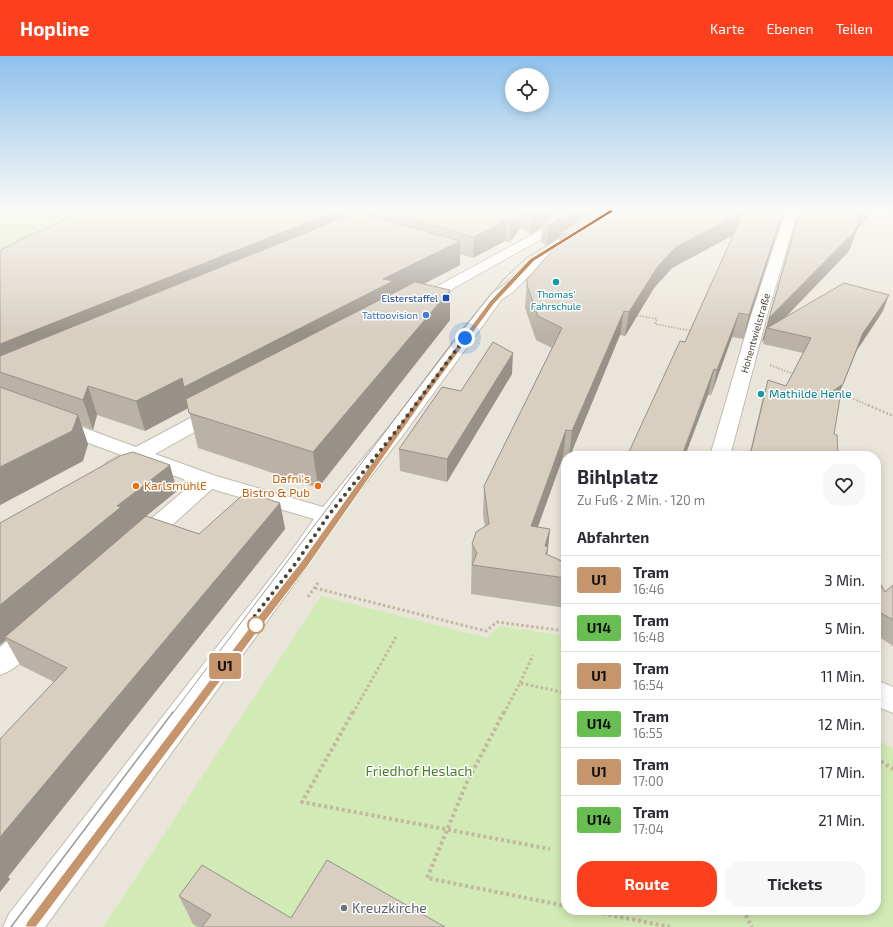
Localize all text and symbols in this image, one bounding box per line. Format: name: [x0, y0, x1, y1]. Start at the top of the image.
text: Hopline: [20, 17, 89, 40]
text: Karte: [710, 20, 745, 37]
text: Ebenen: [767, 20, 814, 37]
text: Teilen: [836, 20, 873, 37]
map controls: [505, 68, 549, 112]
button: locate: [505, 68, 549, 112]
marker: Thomas' Fahrschule: [551, 277, 561, 287]
place label: Thomas' Fahrschule: [531, 288, 581, 312]
place label: Elsterstaffel: [381, 292, 438, 304]
street label: Hohentwielstraße: [738, 292, 772, 374]
marker: Elsterstaffel: [441, 293, 451, 303]
place label: Tattoovision: [362, 309, 418, 321]
marker: Tattoovision: [421, 310, 431, 320]
your location: [455, 328, 475, 348]
place label: Mathilde Henle: [769, 386, 852, 400]
marker: Mathilde Henle: [756, 389, 766, 399]
button: heart: [823, 464, 865, 506]
text: Bihlplatz: [577, 465, 658, 488]
place label: Dafni's Bistro & Pub: [242, 471, 310, 499]
place label: KarlsmühlE: [144, 478, 207, 492]
marker: KarlsmühlE: [131, 481, 141, 491]
marker: Dafni's Bistro & Pub: [313, 481, 323, 491]
text: Zu Fuß · 2 Min. · 120 m: [577, 492, 705, 508]
text: Abfahrten: [577, 528, 649, 546]
text: Tram: [633, 563, 669, 581]
text: U1: [591, 571, 607, 588]
text: 3 Min.: [824, 571, 865, 589]
text: 16:46: [633, 581, 664, 597]
text: Tram: [633, 611, 669, 629]
unlabelled marker: [247, 616, 265, 634]
text: U14: [587, 619, 611, 636]
text: 5 Min.: [825, 619, 865, 637]
text: 16:48: [633, 629, 665, 645]
line badge: U1: [207, 653, 243, 679]
text: U1: [217, 657, 233, 674]
text: Tram: [633, 659, 669, 677]
text: U1: [591, 667, 607, 684]
text: 11 Min.: [821, 667, 865, 685]
text: 16:54: [633, 677, 664, 693]
text: Tram: [633, 707, 669, 725]
text: U14: [587, 715, 611, 732]
text: 12 Min.: [818, 715, 865, 733]
text: 16:55: [633, 725, 663, 741]
text: Tram: [633, 755, 669, 773]
park label: Friedhof Heslach: [366, 762, 473, 779]
text: U1: [591, 763, 607, 780]
text: 17 Min.: [819, 763, 865, 781]
text: 17:00: [633, 773, 664, 789]
text: Tram: [633, 803, 669, 821]
text: U14: [587, 811, 611, 828]
text: 21 Min.: [818, 811, 865, 829]
text: 17:04: [633, 821, 664, 837]
button: Route: [577, 861, 717, 907]
button: Tickets: [725, 861, 865, 907]
place label: Kreuzkirche: [352, 899, 427, 916]
marker: Kreuzkirche: [339, 903, 349, 913]

